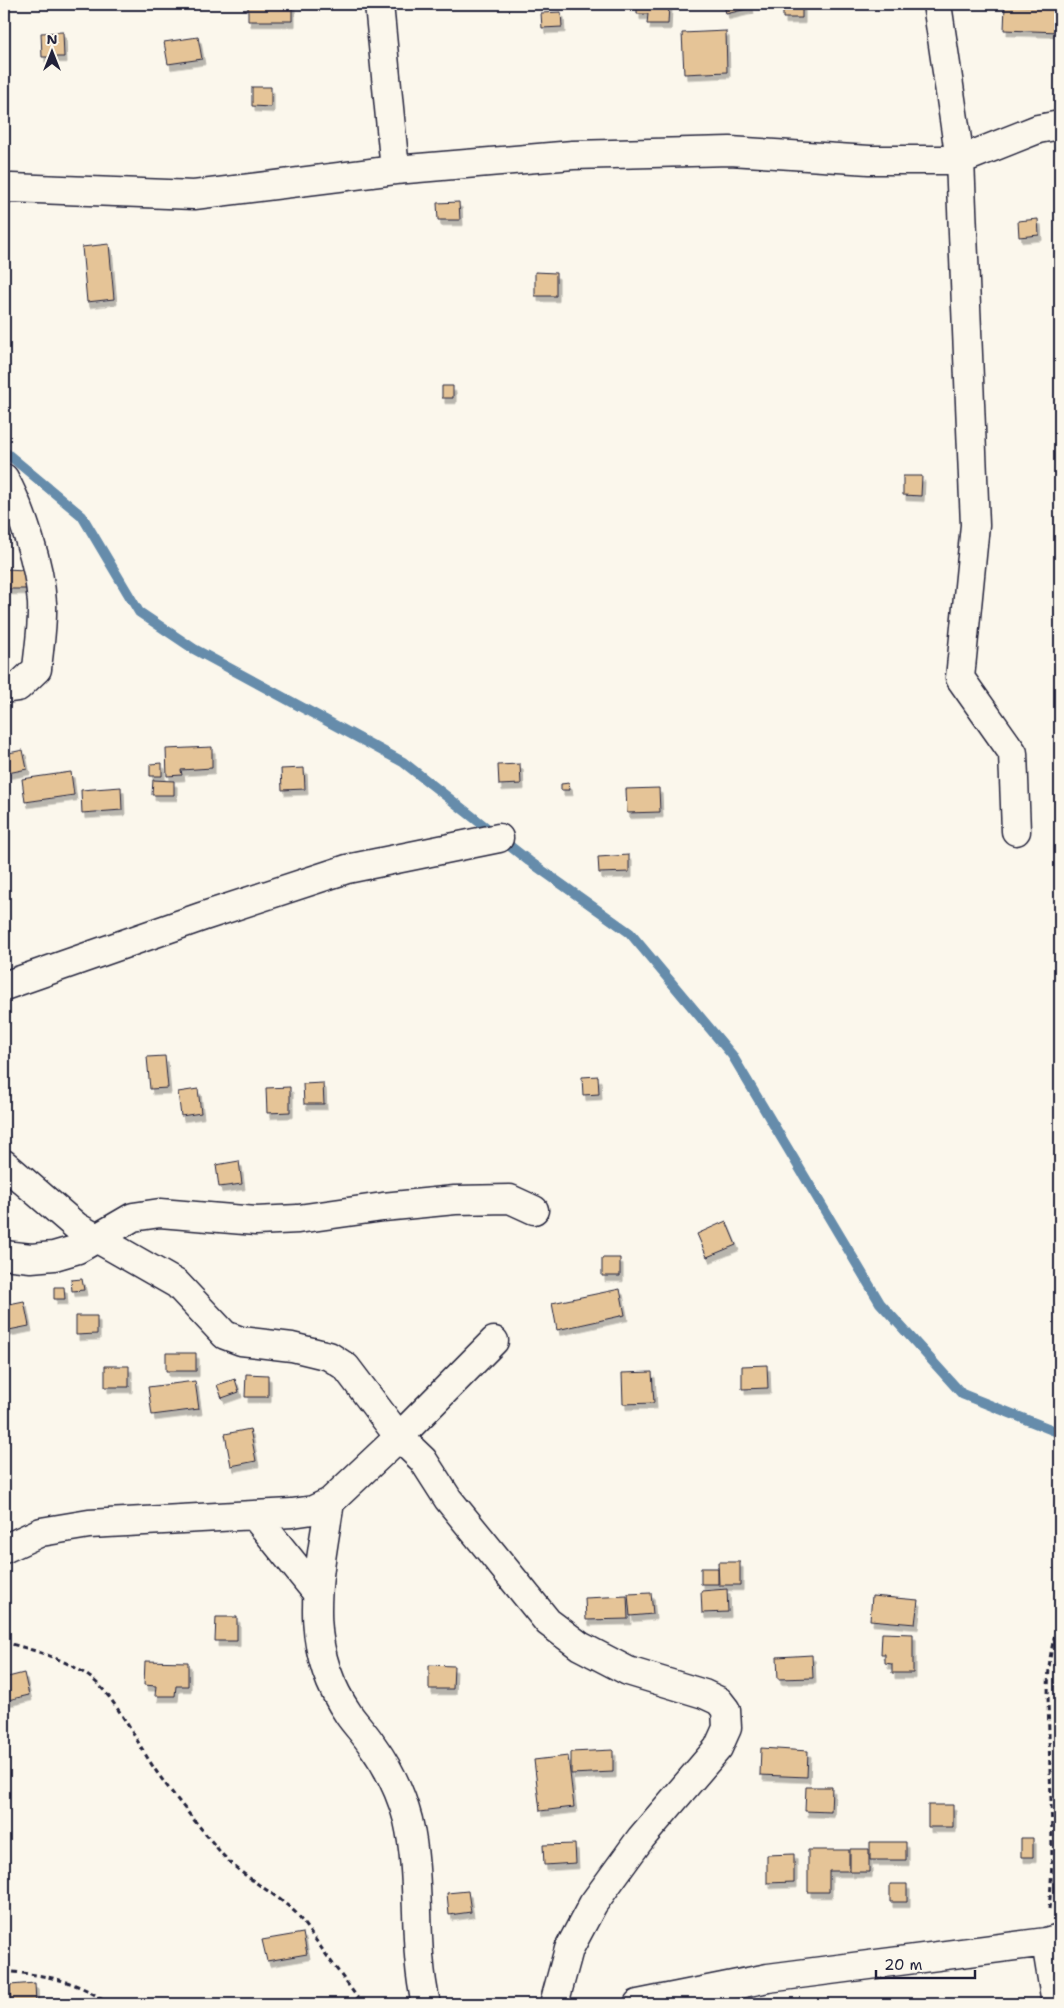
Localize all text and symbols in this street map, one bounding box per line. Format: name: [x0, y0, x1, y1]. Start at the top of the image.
north arrow: [28, 28, 78, 78]
text: N: [46, 30, 58, 48]
scale bar: [876, 1948, 975, 1980]
text: 20 m: [884, 1955, 923, 1975]

